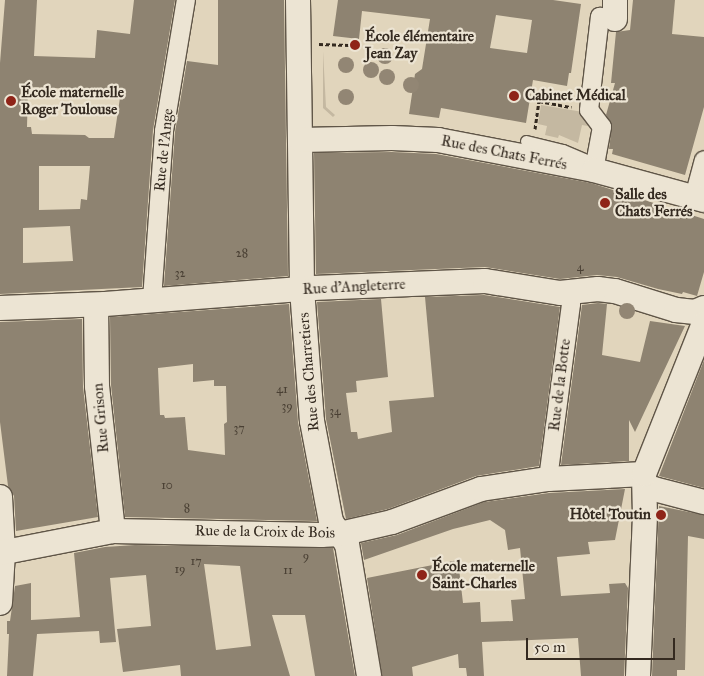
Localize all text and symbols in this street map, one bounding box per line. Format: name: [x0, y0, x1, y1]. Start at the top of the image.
place label: École élémentaire Jean Zay: [365, 27, 474, 62]
marker: École élémentaire Jean Zay: [349, 39, 361, 51]
place label: École maternelle Roger Toulouse: [21, 83, 124, 118]
place label: Cabinet Médical: [525, 87, 626, 105]
marker: Cabinet Médical: [507, 89, 521, 103]
marker: École maternelle Roger Toulouse: [5, 95, 17, 107]
street label: Rue de l'Ange: [151, 108, 177, 192]
street label: Rue des Chats Ferrés: [440, 132, 568, 174]
place label: Salle des Chats Ferrés: [615, 185, 692, 220]
marker: Salle des Chats Ferrés: [599, 197, 611, 209]
house number: 28: [236, 247, 248, 261]
house number: 4: [577, 261, 583, 275]
house number: 32: [175, 267, 185, 281]
street label: Rue d'Angleterre: [302, 275, 406, 299]
street label: Rue des Charretiers: [295, 312, 323, 432]
street label: Rue de la Botte: [545, 338, 575, 432]
street label: Rue Grison: [89, 382, 113, 454]
house number: 41: [276, 383, 288, 397]
house number: 39: [281, 400, 293, 414]
house number: 34: [329, 405, 341, 419]
house number: 37: [233, 422, 245, 436]
house number: 10: [161, 479, 173, 493]
house number: 8: [184, 502, 190, 516]
place label: Hôtel Toutin: [569, 506, 651, 524]
marker: Hôtel Toutin: [655, 509, 667, 521]
street label: Rue de la Croix de Bois: [195, 522, 335, 542]
house number: 9: [303, 550, 309, 564]
house number: 17: [190, 555, 202, 569]
place label: École maternelle Saint-Charles: [432, 557, 535, 592]
house number: 19: [174, 563, 186, 577]
house number: 11: [283, 564, 293, 578]
marker: École maternelle Saint-Charles: [416, 569, 428, 581]
scale bar: [529, 628, 678, 660]
text: 50 m: [534, 638, 566, 656]

